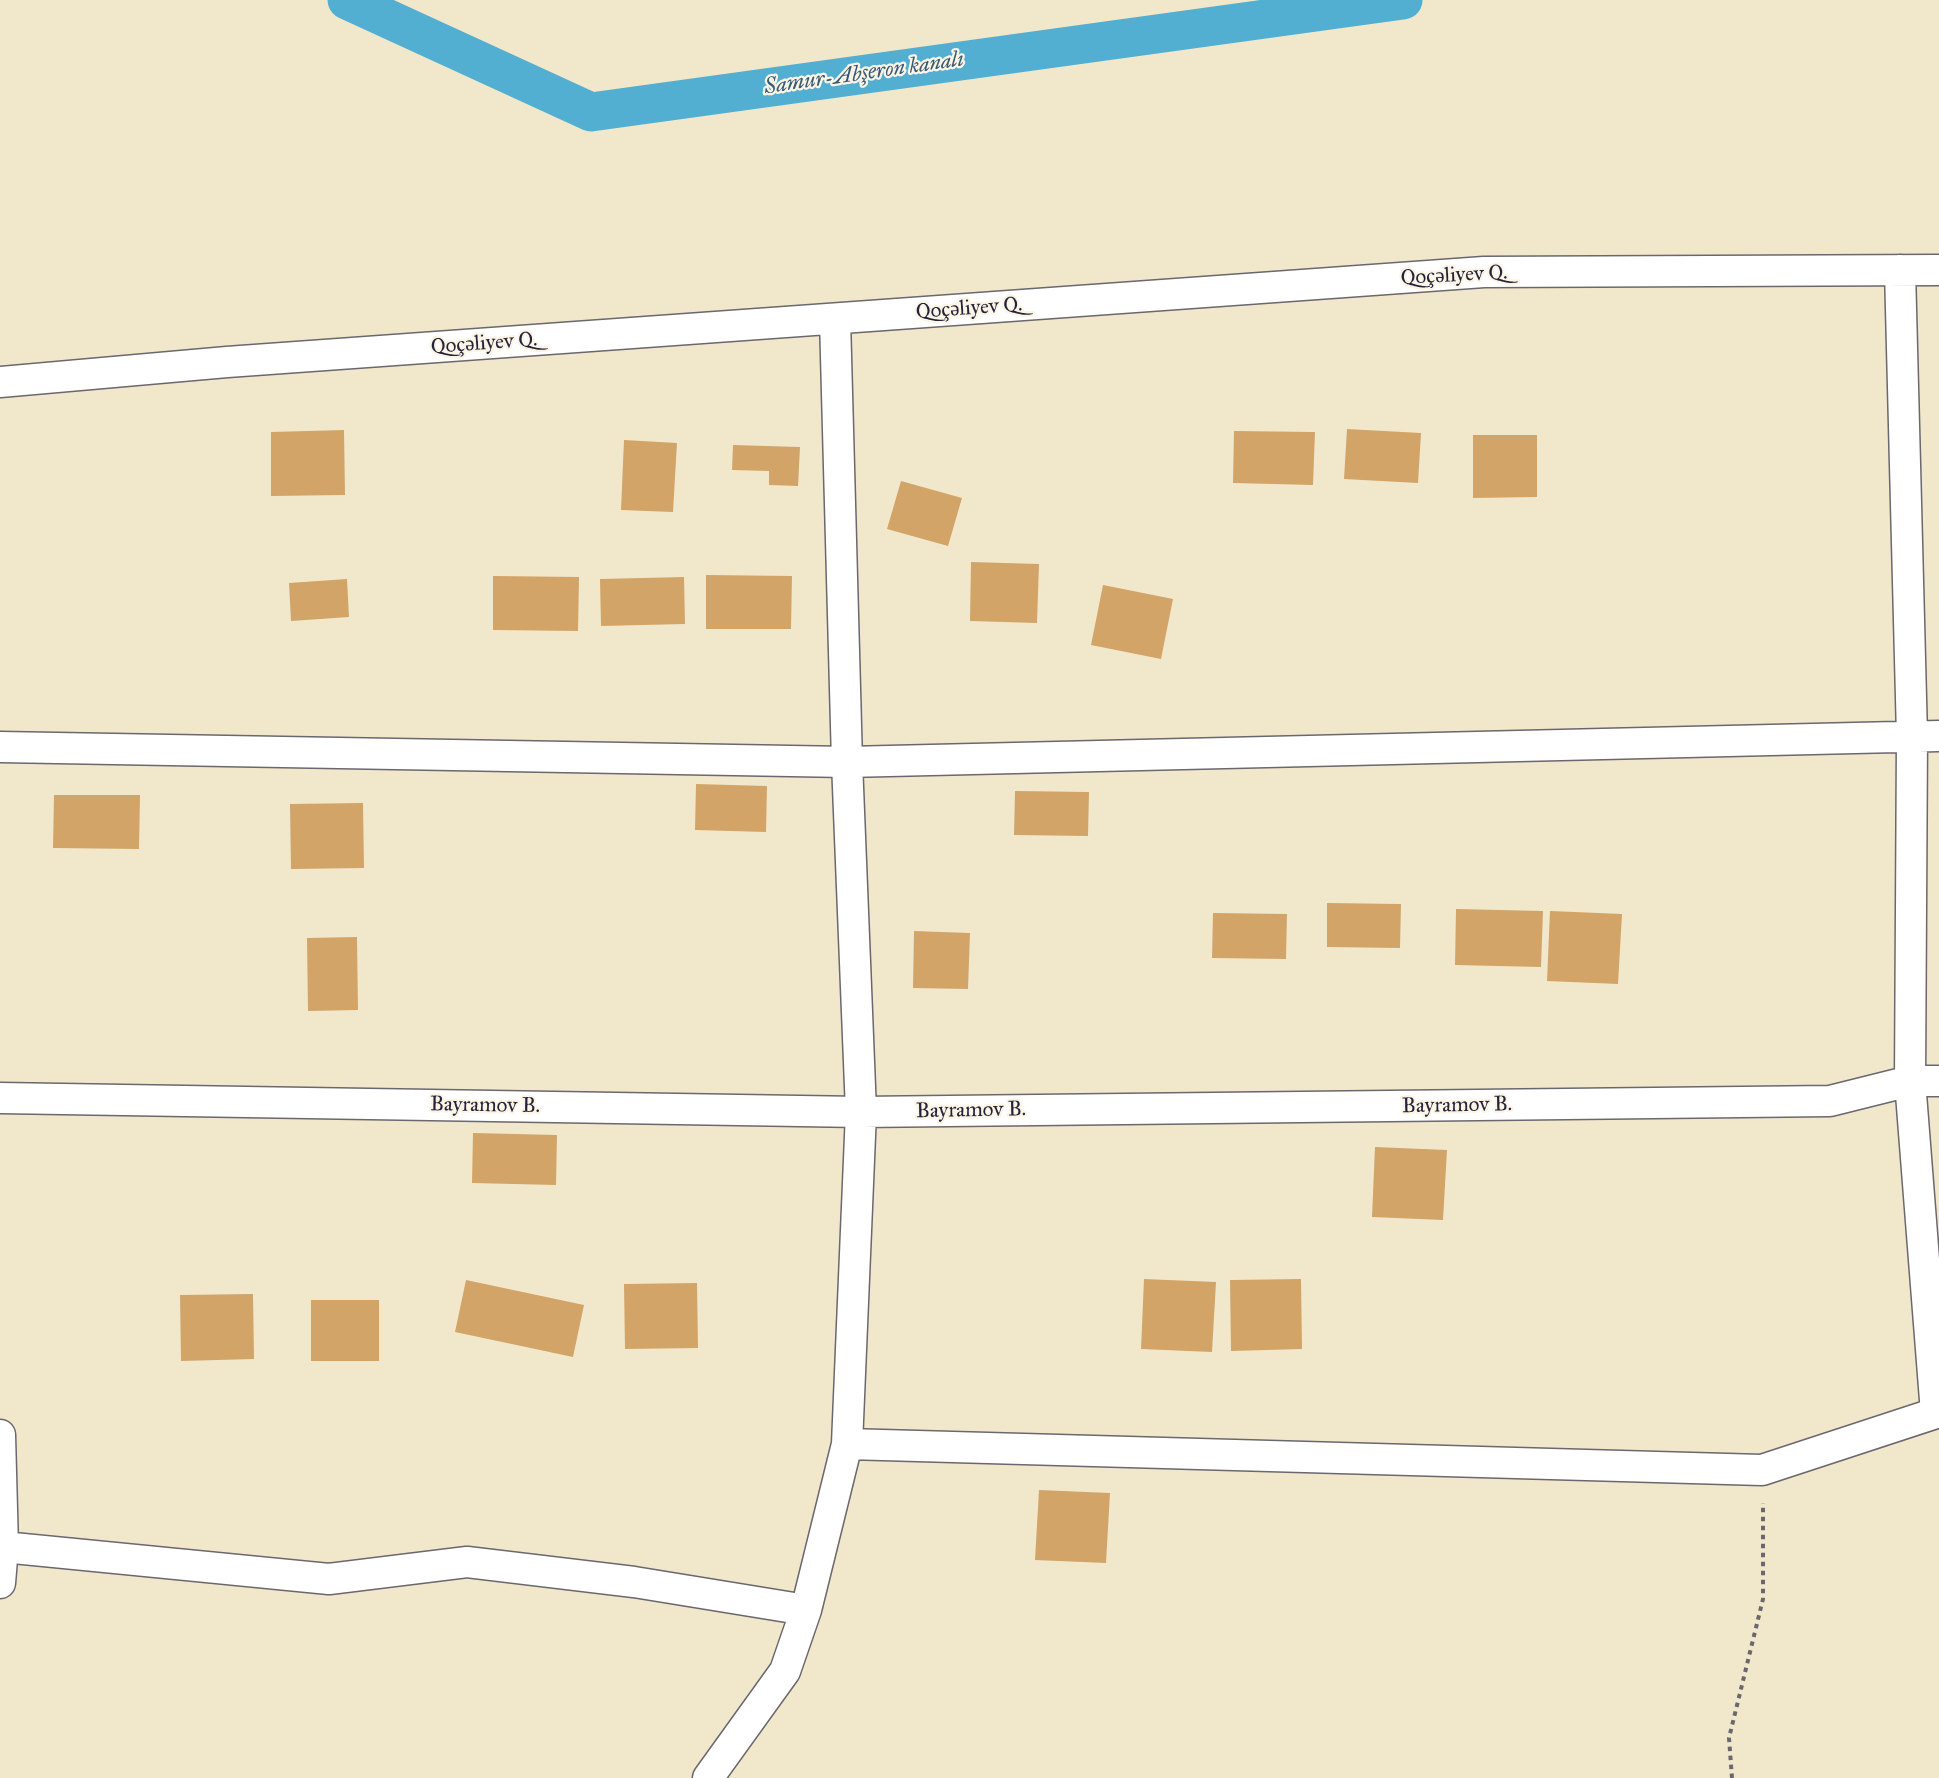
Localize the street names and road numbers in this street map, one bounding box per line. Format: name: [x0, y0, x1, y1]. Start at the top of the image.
street label: Qoçəliyev Q.: [1400, 261, 1508, 291]
street label: Qoçəliyev Q.: [915, 293, 1023, 325]
street label: Qoçəliyev Q.: [430, 328, 538, 360]
street label: Bayramov B.: [430, 1092, 540, 1120]
street label: Bayramov B.: [1402, 1092, 1512, 1120]
street label: Bayramov B.: [916, 1097, 1026, 1125]

